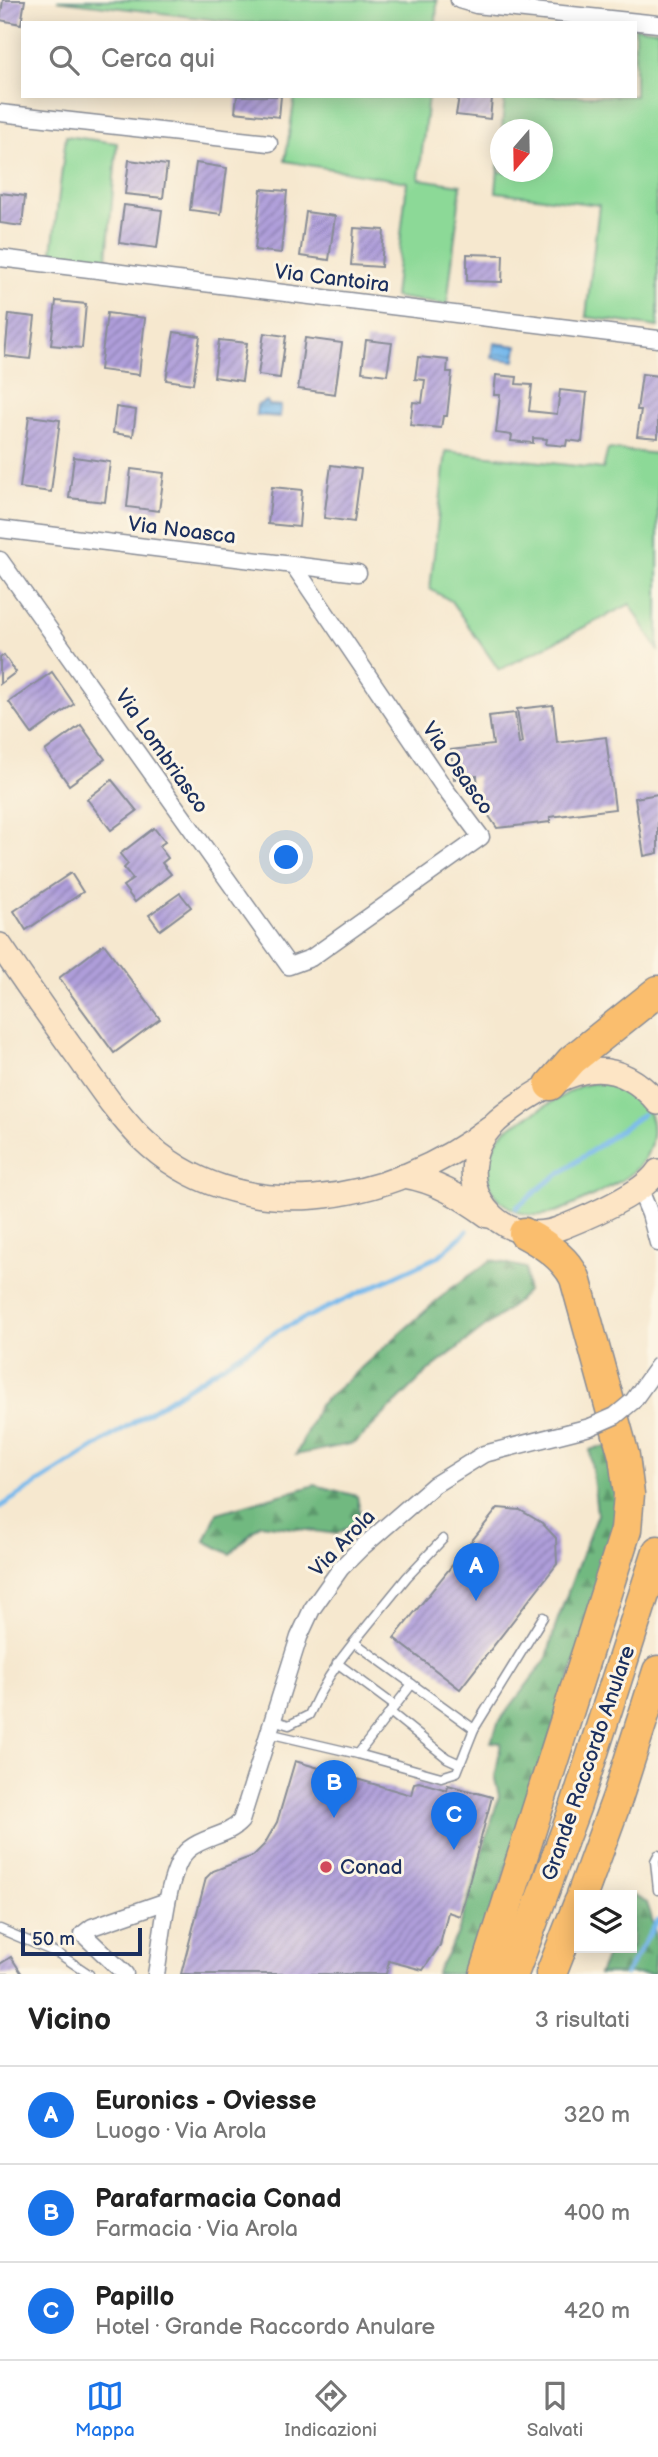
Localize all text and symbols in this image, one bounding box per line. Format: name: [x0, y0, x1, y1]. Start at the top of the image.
search box: [21, 21, 637, 98]
icon: search: [45, 41, 83, 79]
text: Cerca qui: [101, 44, 215, 75]
north arrow: [490, 119, 553, 182]
street label: Via Cantoira: [273, 259, 391, 298]
street label: Via Noasca: [127, 511, 237, 550]
street label: Via Lombriasco: [109, 684, 214, 818]
street label: Via Osasco: [417, 717, 499, 819]
your location: [269, 840, 303, 874]
street label: Via Arola: [304, 1505, 380, 1582]
pin: A: [453, 1543, 499, 1601]
street label: Grande Raccordo Anulare: [536, 1642, 640, 1884]
pin: B: [311, 1760, 357, 1818]
pin: C: [431, 1792, 477, 1850]
place label: Conad: [340, 1855, 403, 1880]
marker: Conad: [318, 1859, 334, 1875]
map controls: [574, 1890, 637, 1953]
button: layers: [574, 1890, 637, 1953]
scale bar: [21, 1925, 142, 1957]
text: 50 m: [32, 1928, 75, 1951]
text: Vicino: [28, 2002, 111, 2038]
text: 3 risultati: [535, 2006, 630, 2034]
text: Euronics - Oviesse: [95, 2086, 316, 2117]
text: A: [44, 2101, 58, 2129]
text: 320 m: [564, 2101, 630, 2129]
text: Luogo · Via Arola: [95, 2117, 267, 2145]
text: Parafarmacia Conad: [95, 2184, 341, 2215]
text: B: [43, 2199, 59, 2227]
text: 400 m: [564, 2199, 630, 2227]
text: Farmacia · Via Arola: [95, 2215, 298, 2243]
text: Papillo: [95, 2282, 174, 2313]
text: C: [43, 2297, 59, 2325]
text: 420 m: [564, 2297, 630, 2325]
text: Hotel · Grande Raccordo Anulare: [95, 2313, 435, 2341]
tab: Mappa: [75, 2377, 135, 2442]
tab: Indicazioni: [285, 2377, 377, 2442]
tab: Salvati: [527, 2377, 583, 2442]

